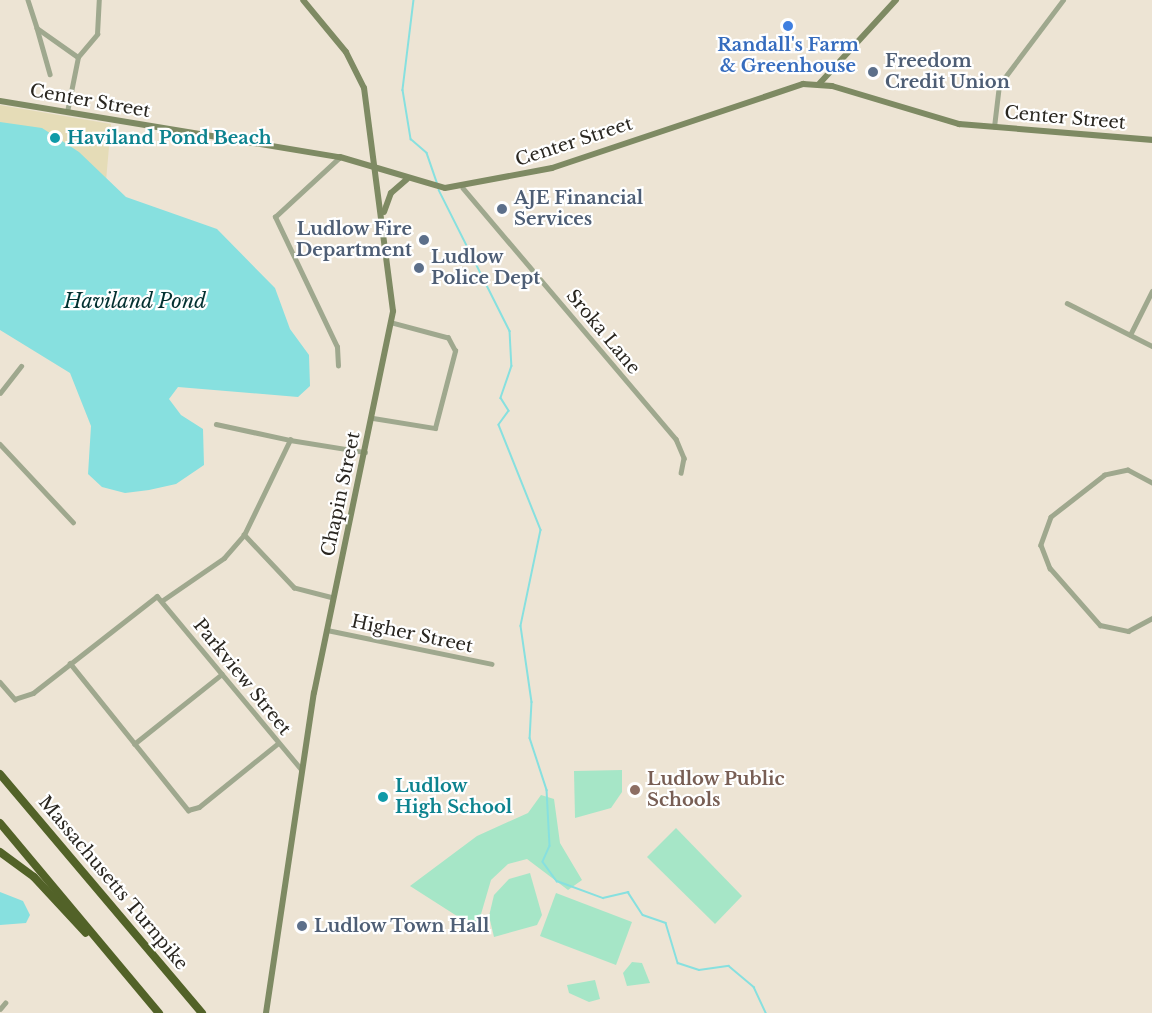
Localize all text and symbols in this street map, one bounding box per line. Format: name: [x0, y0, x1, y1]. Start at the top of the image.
marker: Randall's Farm & Greenhouse: [781, 19, 795, 33]
place label: Randall's Farm & Greenhouse: [717, 35, 859, 78]
place label: Freedom Credit Union: [885, 51, 1010, 94]
marker: Freedom Credit Union: [866, 65, 880, 79]
street label: Center Street: [28, 80, 152, 122]
street label: Center Street: [1003, 102, 1127, 134]
street label: Center Street: [513, 113, 635, 171]
place label: Haviland Pond Beach: [67, 127, 272, 149]
marker: Haviland Pond Beach: [48, 131, 62, 145]
place label: AJE Financial Services: [514, 188, 643, 230]
marker: AJE Financial Services: [495, 202, 509, 216]
place label: Ludlow Fire Department: [296, 219, 412, 262]
marker: Ludlow Fire Department: [417, 233, 431, 247]
place label: Ludlow Police Dept: [431, 247, 540, 290]
marker: Ludlow Police Dept: [412, 261, 426, 275]
street label: Sroka Lane: [561, 285, 645, 379]
water label: Haviland Pond: [64, 289, 206, 313]
street label: Chapin Street: [317, 430, 365, 558]
street label: Higher Street: [349, 611, 475, 657]
street label: Parkview Street: [188, 614, 296, 740]
place label: Ludlow Public Schools: [647, 769, 785, 812]
place label: Ludlow High School: [395, 776, 512, 818]
marker: Ludlow Public Schools: [628, 783, 642, 797]
marker: Ludlow High School: [376, 790, 390, 804]
street label: Massachusetts Turnpike: [34, 791, 192, 975]
place label: Ludlow Town Hall: [314, 915, 490, 937]
marker: Ludlow Town Hall: [295, 919, 309, 933]

